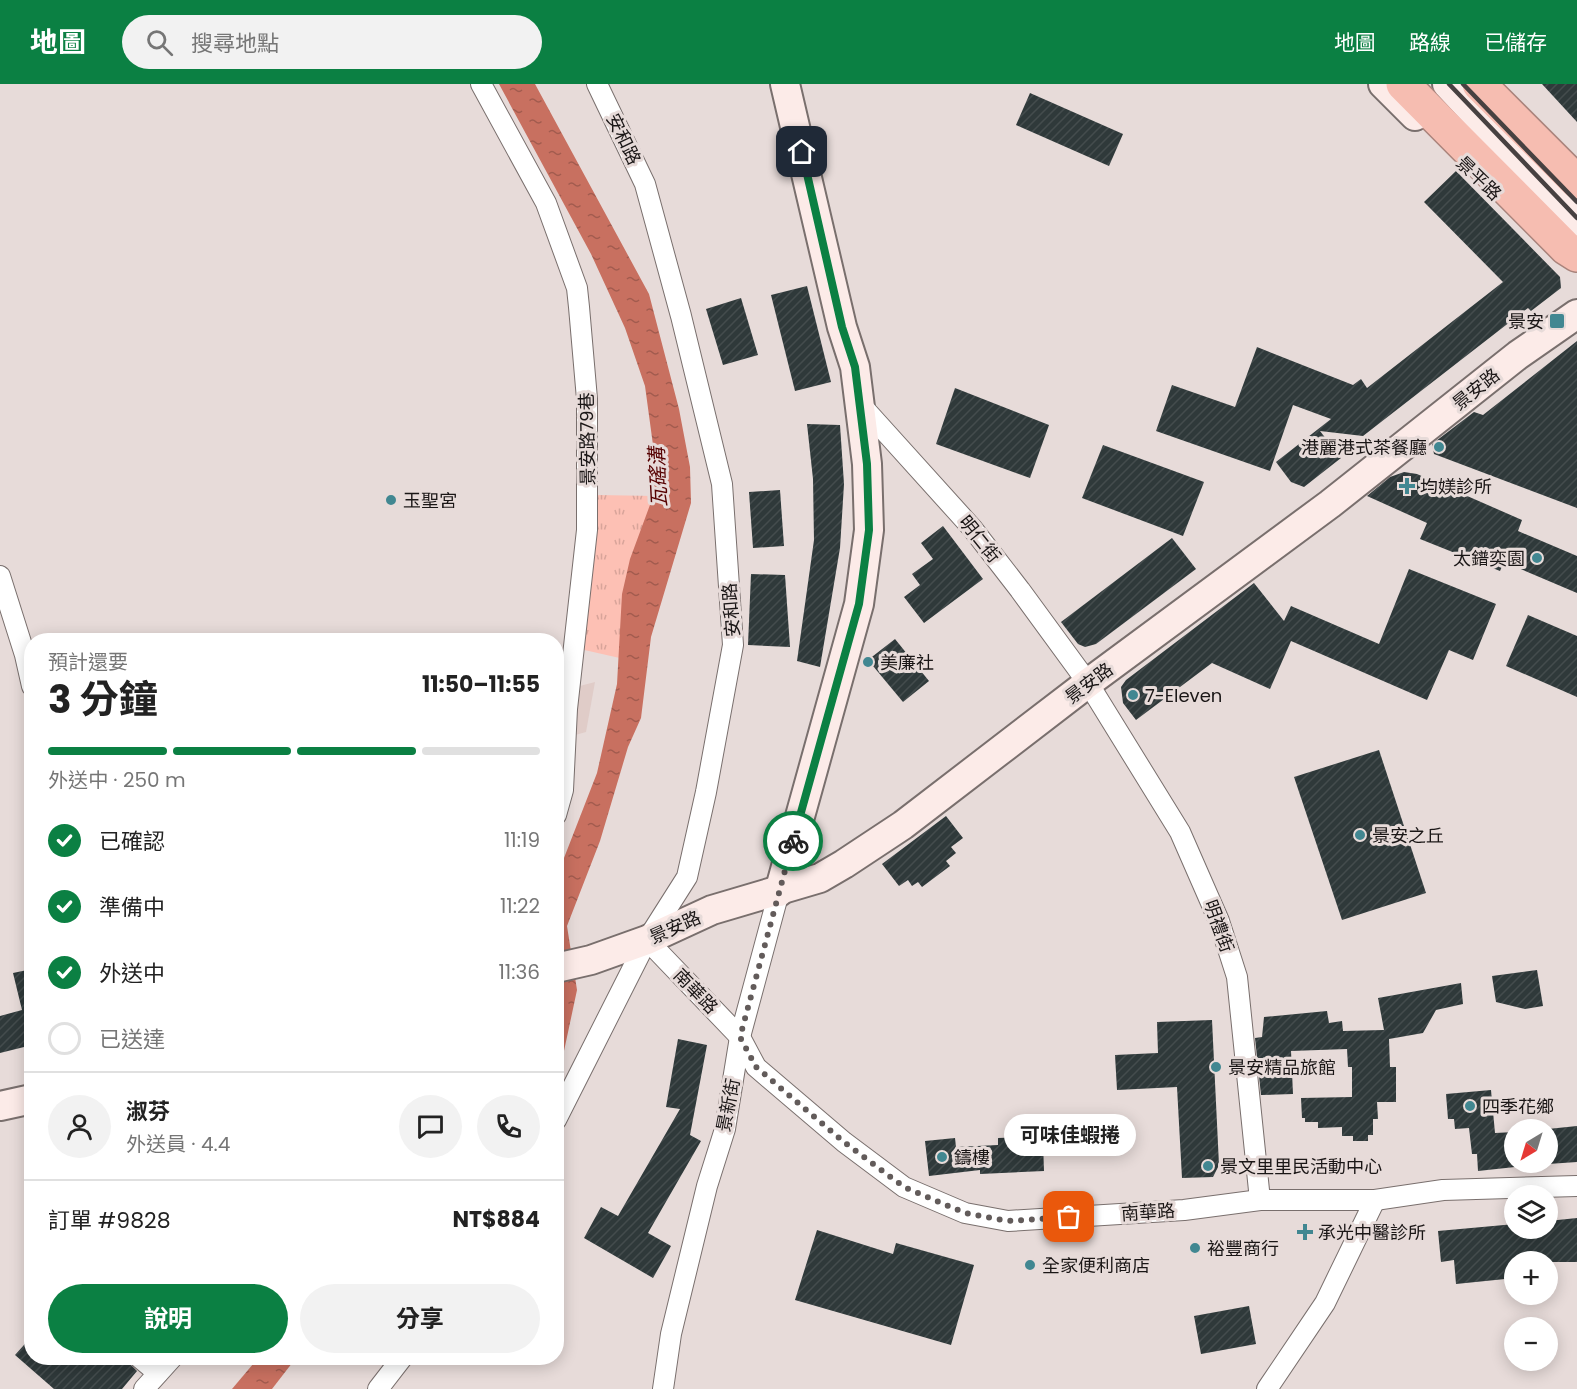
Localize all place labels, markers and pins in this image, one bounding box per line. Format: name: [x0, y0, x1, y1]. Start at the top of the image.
pin: [776, 126, 827, 177]
place label: 景安: [1508, 309, 1544, 334]
marker: 景安: [1548, 312, 1566, 330]
place label: 港麗港式茶餐廳: [1301, 435, 1427, 460]
marker: 港麗港式茶餐廳: [1432, 440, 1446, 454]
place label: 均媄診所: [1420, 474, 1492, 499]
marker: 均媄診所: [1398, 477, 1416, 495]
place label: 玉聖宮: [403, 488, 457, 513]
marker: 玉聖宮: [384, 493, 398, 507]
place label: 太鐠奕園: [1453, 546, 1525, 571]
marker: 太鐠奕園: [1530, 551, 1544, 565]
place label: 美廉社: [880, 650, 934, 675]
marker: 美廉社: [861, 655, 875, 669]
place label: 7-Eleven: [1145, 683, 1222, 708]
marker: 7-Eleven: [1126, 688, 1140, 702]
place label: 景安之丘: [1372, 823, 1444, 848]
marker: 景安之丘: [1353, 828, 1367, 842]
place label: 景安精品旅館: [1228, 1055, 1336, 1080]
marker: 景安精品旅館: [1209, 1060, 1223, 1074]
place label: 四季花鄉: [1482, 1094, 1554, 1119]
marker: 四季花鄉: [1463, 1099, 1477, 1113]
callout: 可味佳蝦捲: [1003, 1115, 1135, 1157]
place label: 鑄樓: [954, 1145, 990, 1170]
marker: 鑄樓: [935, 1150, 949, 1164]
place label: 景文里里民活動中心: [1220, 1154, 1382, 1179]
marker: 景文里里民活動中心: [1201, 1159, 1215, 1173]
pin: [1043, 1191, 1094, 1242]
place label: 承光中醫診所: [1318, 1220, 1426, 1245]
marker: 承光中醫診所: [1296, 1223, 1314, 1241]
place label: 裕豐商行: [1207, 1236, 1279, 1261]
marker: 裕豐商行: [1188, 1241, 1202, 1255]
place label: 全家便利商店: [1042, 1253, 1150, 1278]
marker: 全家便利商店: [1023, 1258, 1037, 1272]

